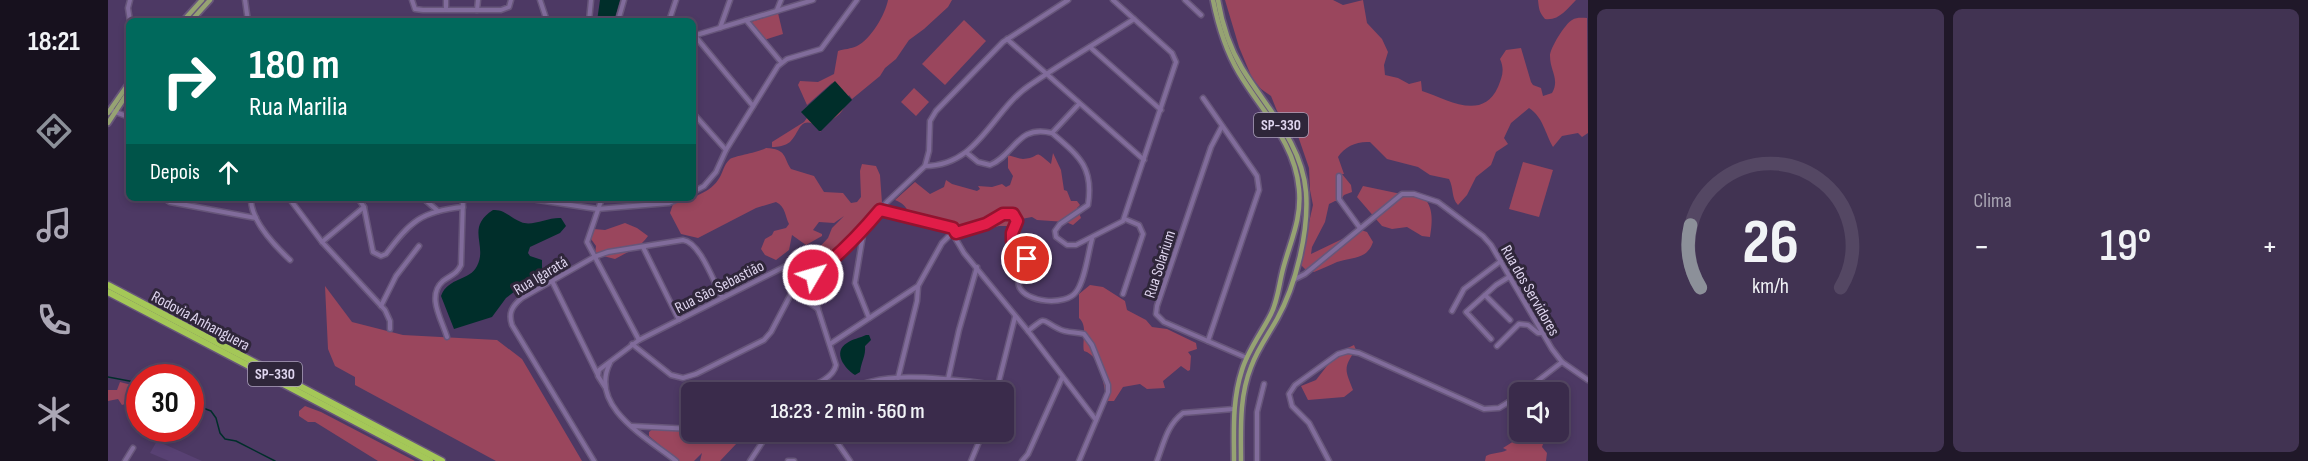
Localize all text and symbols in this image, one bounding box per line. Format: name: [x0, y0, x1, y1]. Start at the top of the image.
text: 18:21: [28, 26, 80, 58]
text: 180 m: [249, 40, 340, 91]
icon: right: [150, 42, 228, 120]
text: Rua Marilia: [249, 91, 348, 123]
icon: directions: [33, 110, 75, 152]
road number: SP-330: [1254, 113, 1308, 137]
icon: ahead: [212, 156, 245, 189]
text: Depois: [150, 159, 200, 186]
text: Clima: [1974, 189, 2012, 213]
icon: music: [33, 204, 75, 246]
text: 26: [1742, 206, 1799, 281]
text: 19°: [2100, 219, 2151, 274]
text: −: [1974, 227, 1990, 267]
text: +: [2262, 227, 2278, 267]
street label: Rua Solarium: [1141, 228, 1180, 301]
pin: [1001, 233, 1052, 284]
icon: arrive: [1010, 242, 1043, 275]
street label: Rua dos Servidores: [1496, 242, 1563, 340]
position arrow: [781, 243, 845, 307]
street label: Rua Igaratá: [510, 253, 571, 300]
street label: Rua São Sebastião: [672, 257, 767, 318]
text: km/h: [1752, 274, 1789, 299]
street label: Rodovia Anhanguera: [148, 287, 253, 355]
icon: phone: [33, 299, 75, 341]
road number: SP-330: [248, 362, 302, 386]
speed limit sign: 30: [126, 364, 204, 442]
map controls: [1509, 382, 1569, 442]
button: sound: [1509, 382, 1569, 442]
icon: climate: [33, 393, 75, 435]
text: 18:23 · 2 min · 560 m: [770, 398, 925, 425]

